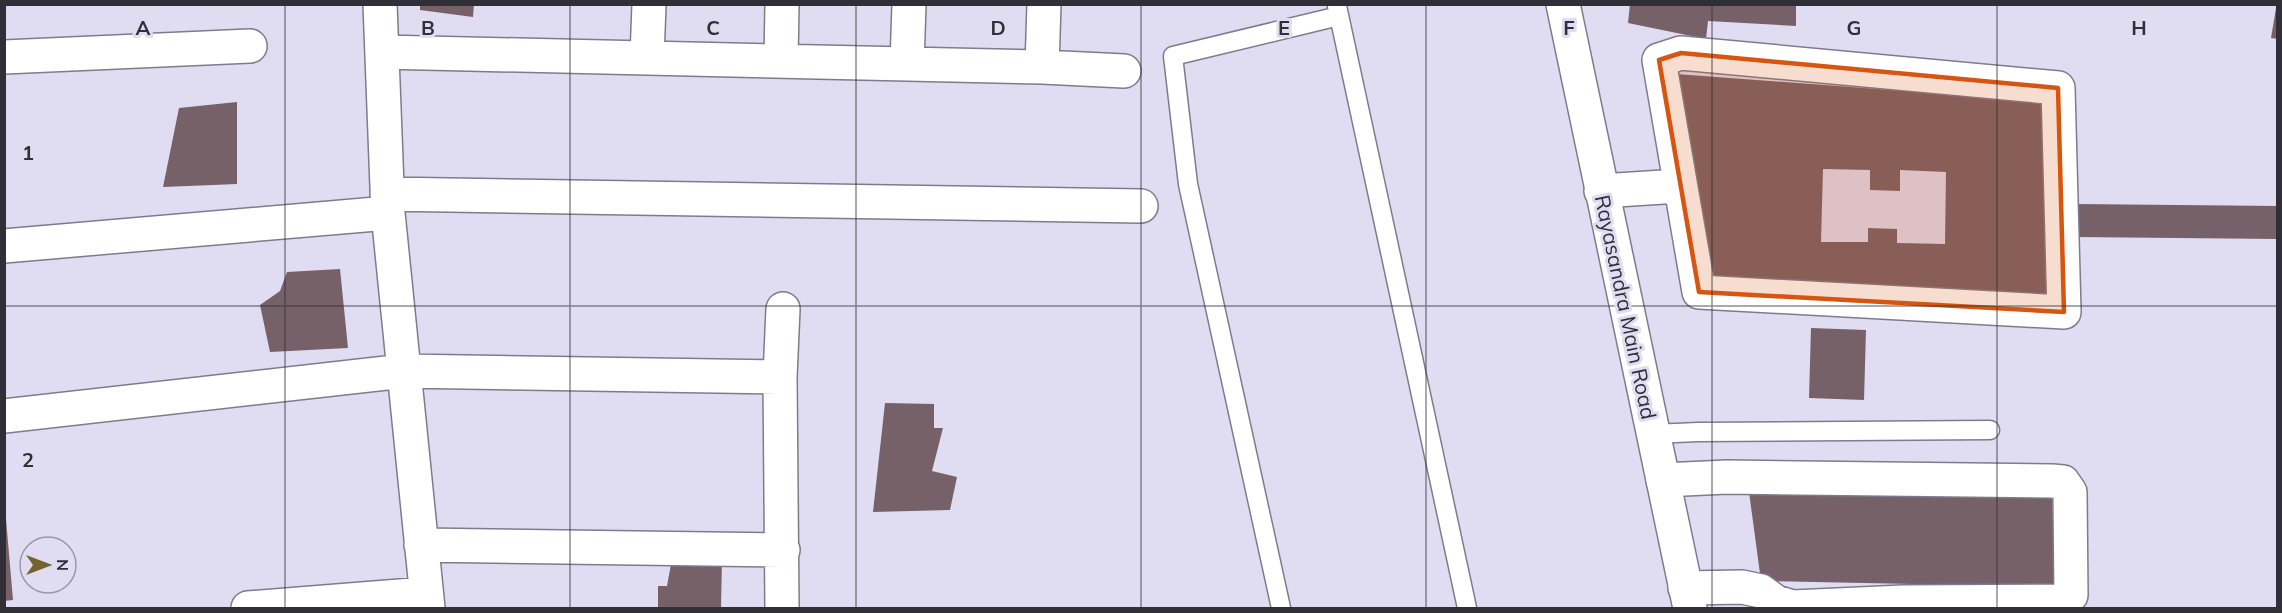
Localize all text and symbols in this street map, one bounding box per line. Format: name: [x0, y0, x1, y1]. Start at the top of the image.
text: A: [136, 15, 151, 40]
text: B: [421, 15, 435, 40]
text: C: [706, 15, 720, 40]
text: D: [990, 15, 1006, 40]
text: E: [1278, 15, 1290, 40]
text: F: [1563, 15, 1575, 40]
text: G: [1847, 15, 1861, 40]
text: H: [2131, 15, 2147, 40]
text: 1: [22, 140, 34, 165]
street label: Rayasandra Main Road: [1589, 192, 1663, 422]
text: 2: [22, 447, 34, 472]
north arrow: [18, 535, 78, 595]
text: N: [53, 559, 73, 571]

